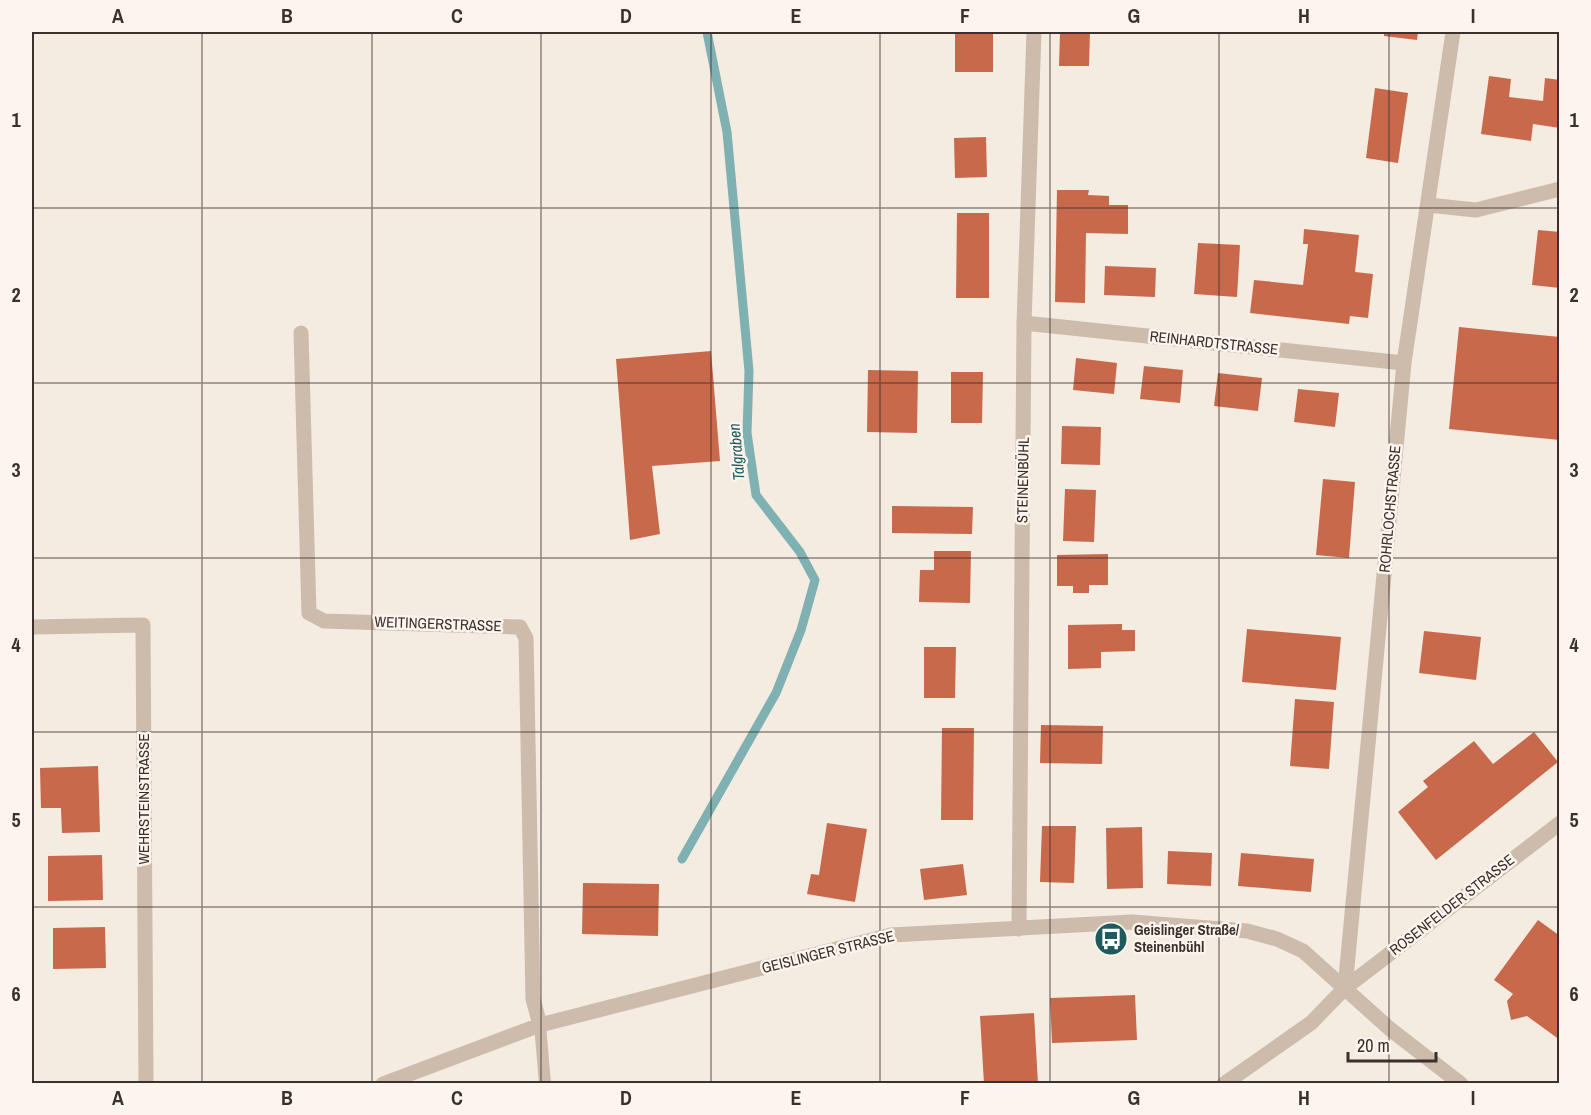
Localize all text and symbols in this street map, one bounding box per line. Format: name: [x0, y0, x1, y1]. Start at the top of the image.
text: A: [112, 2, 124, 29]
text: B: [281, 2, 293, 29]
text: C: [451, 2, 463, 29]
text: D: [620, 2, 632, 29]
text: E: [791, 2, 802, 29]
text: F: [960, 2, 970, 29]
text: G: [1128, 2, 1140, 29]
text: H: [1298, 2, 1310, 29]
text: I: [1471, 2, 1475, 29]
text: 1: [11, 106, 21, 133]
text: 1: [1569, 106, 1579, 133]
text: 2: [11, 281, 21, 308]
text: 2: [1569, 281, 1579, 308]
street label: REINHARDTSTRASSE: [1149, 325, 1279, 360]
water label: Talgraben: [723, 423, 749, 481]
street label: STEINENBÜHL: [1011, 437, 1034, 523]
street label: ROHRLOCHSTRASSE: [1373, 444, 1406, 574]
text: 3: [11, 456, 21, 483]
text: 3: [1569, 456, 1579, 483]
street label: WEITINGERSTRASSE: [374, 611, 502, 636]
text: 4: [11, 631, 21, 658]
text: 4: [1569, 631, 1579, 658]
street label: WEHRSTEINSTRASSE: [133, 733, 154, 865]
text: 5: [11, 806, 21, 833]
text: 5: [1569, 806, 1579, 833]
street label: ROSENFELDER STRASSE: [1385, 849, 1518, 960]
place label: Geislinger Straße/ Steinenbühl: [1134, 919, 1240, 957]
bus stop icon: Geislinger Straße/ Steinenbühl: [1093, 921, 1129, 957]
street label: GEISLINGER STRASSE: [759, 925, 896, 978]
text: 6: [11, 980, 21, 1007]
text: 6: [1569, 980, 1579, 1007]
scale bar: [1348, 1025, 1436, 1063]
text: 20 m: [1357, 1033, 1390, 1058]
text: A: [112, 1084, 124, 1111]
text: B: [281, 1084, 293, 1111]
text: C: [451, 1084, 463, 1111]
text: D: [620, 1084, 632, 1111]
text: E: [791, 1084, 802, 1111]
text: F: [960, 1084, 970, 1111]
text: G: [1128, 1084, 1140, 1111]
text: H: [1298, 1084, 1310, 1111]
text: I: [1471, 1084, 1475, 1111]

